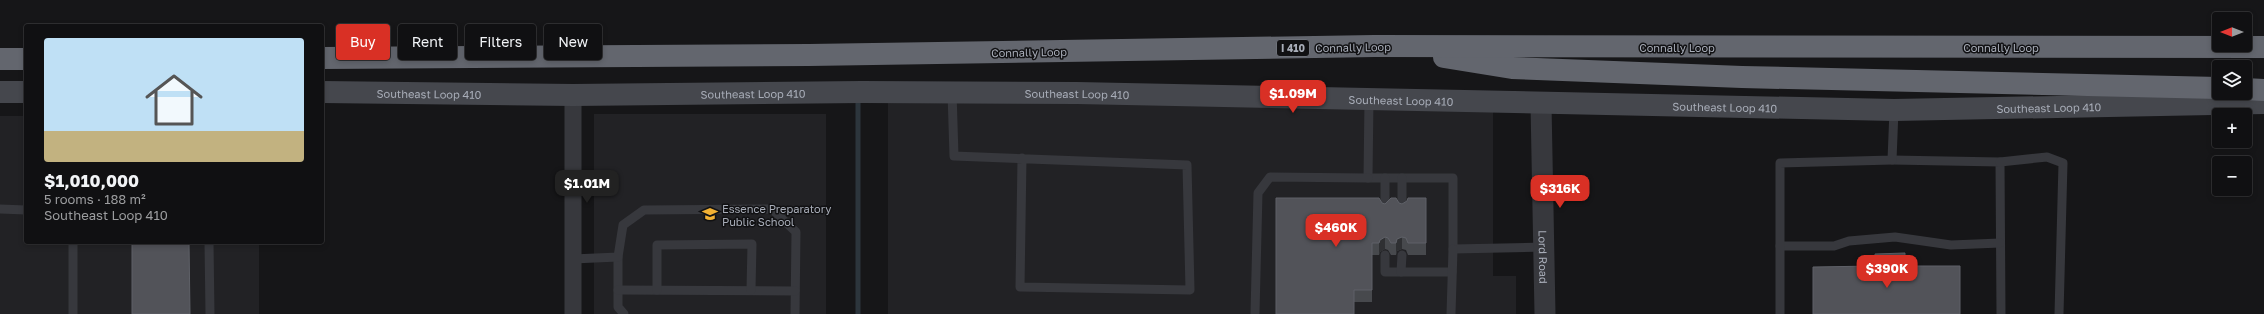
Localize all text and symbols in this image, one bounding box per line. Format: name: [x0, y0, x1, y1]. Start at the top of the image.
north arrow: [2212, 12, 2252, 52]
map controls: [2212, 12, 2252, 196]
chip: Buy: [336, 24, 390, 60]
chip: Rent: [398, 24, 457, 60]
chip: Filters: [465, 24, 536, 60]
chip: New: [544, 24, 602, 60]
road number: I 410: [1277, 40, 1309, 56]
street label: Connally Loop: [1315, 40, 1391, 54]
street label: Connally Loop: [1639, 41, 1715, 54]
street label: Connally Loop: [1963, 41, 2039, 54]
street label: Connally Loop: [991, 45, 1067, 59]
button: layers: [2212, 60, 2252, 100]
icon: home: [138, 64, 210, 136]
pin: $1.09M: [1260, 80, 1326, 114]
text: $1.09M: [1269, 85, 1317, 101]
street label: Southeast Loop 410: [376, 86, 482, 100]
street label: Southeast Loop 410: [700, 86, 806, 100]
street label: Southeast Loop 410: [1024, 86, 1130, 101]
street label: Southeast Loop 410: [1348, 92, 1454, 107]
street label: Southeast Loop 410: [1672, 99, 1778, 114]
street label: Southeast Loop 410: [1996, 100, 2101, 115]
button: +: [2212, 108, 2252, 148]
button: −: [2212, 156, 2252, 196]
text: $1,010,000: [44, 170, 139, 191]
pin: $1.01M: [554, 170, 620, 204]
text: $1.01M: [564, 175, 610, 191]
pin: $316K: [1532, 175, 1588, 209]
text: $316K: [1539, 180, 1581, 196]
text: 5 rooms · 188 m²: [44, 191, 146, 207]
place label: Essence Preparatory Public School: [722, 202, 831, 228]
school or university icon: Essence Preparatory Public School: [701, 205, 719, 223]
text: Southeast Loop 410: [44, 207, 168, 223]
pin: $460K: [1308, 214, 1364, 248]
text: $460K: [1315, 219, 1357, 235]
street label: Lord Road: [1537, 230, 1551, 284]
pin: $390K: [1859, 255, 1915, 289]
text: $390K: [1866, 260, 1908, 276]

